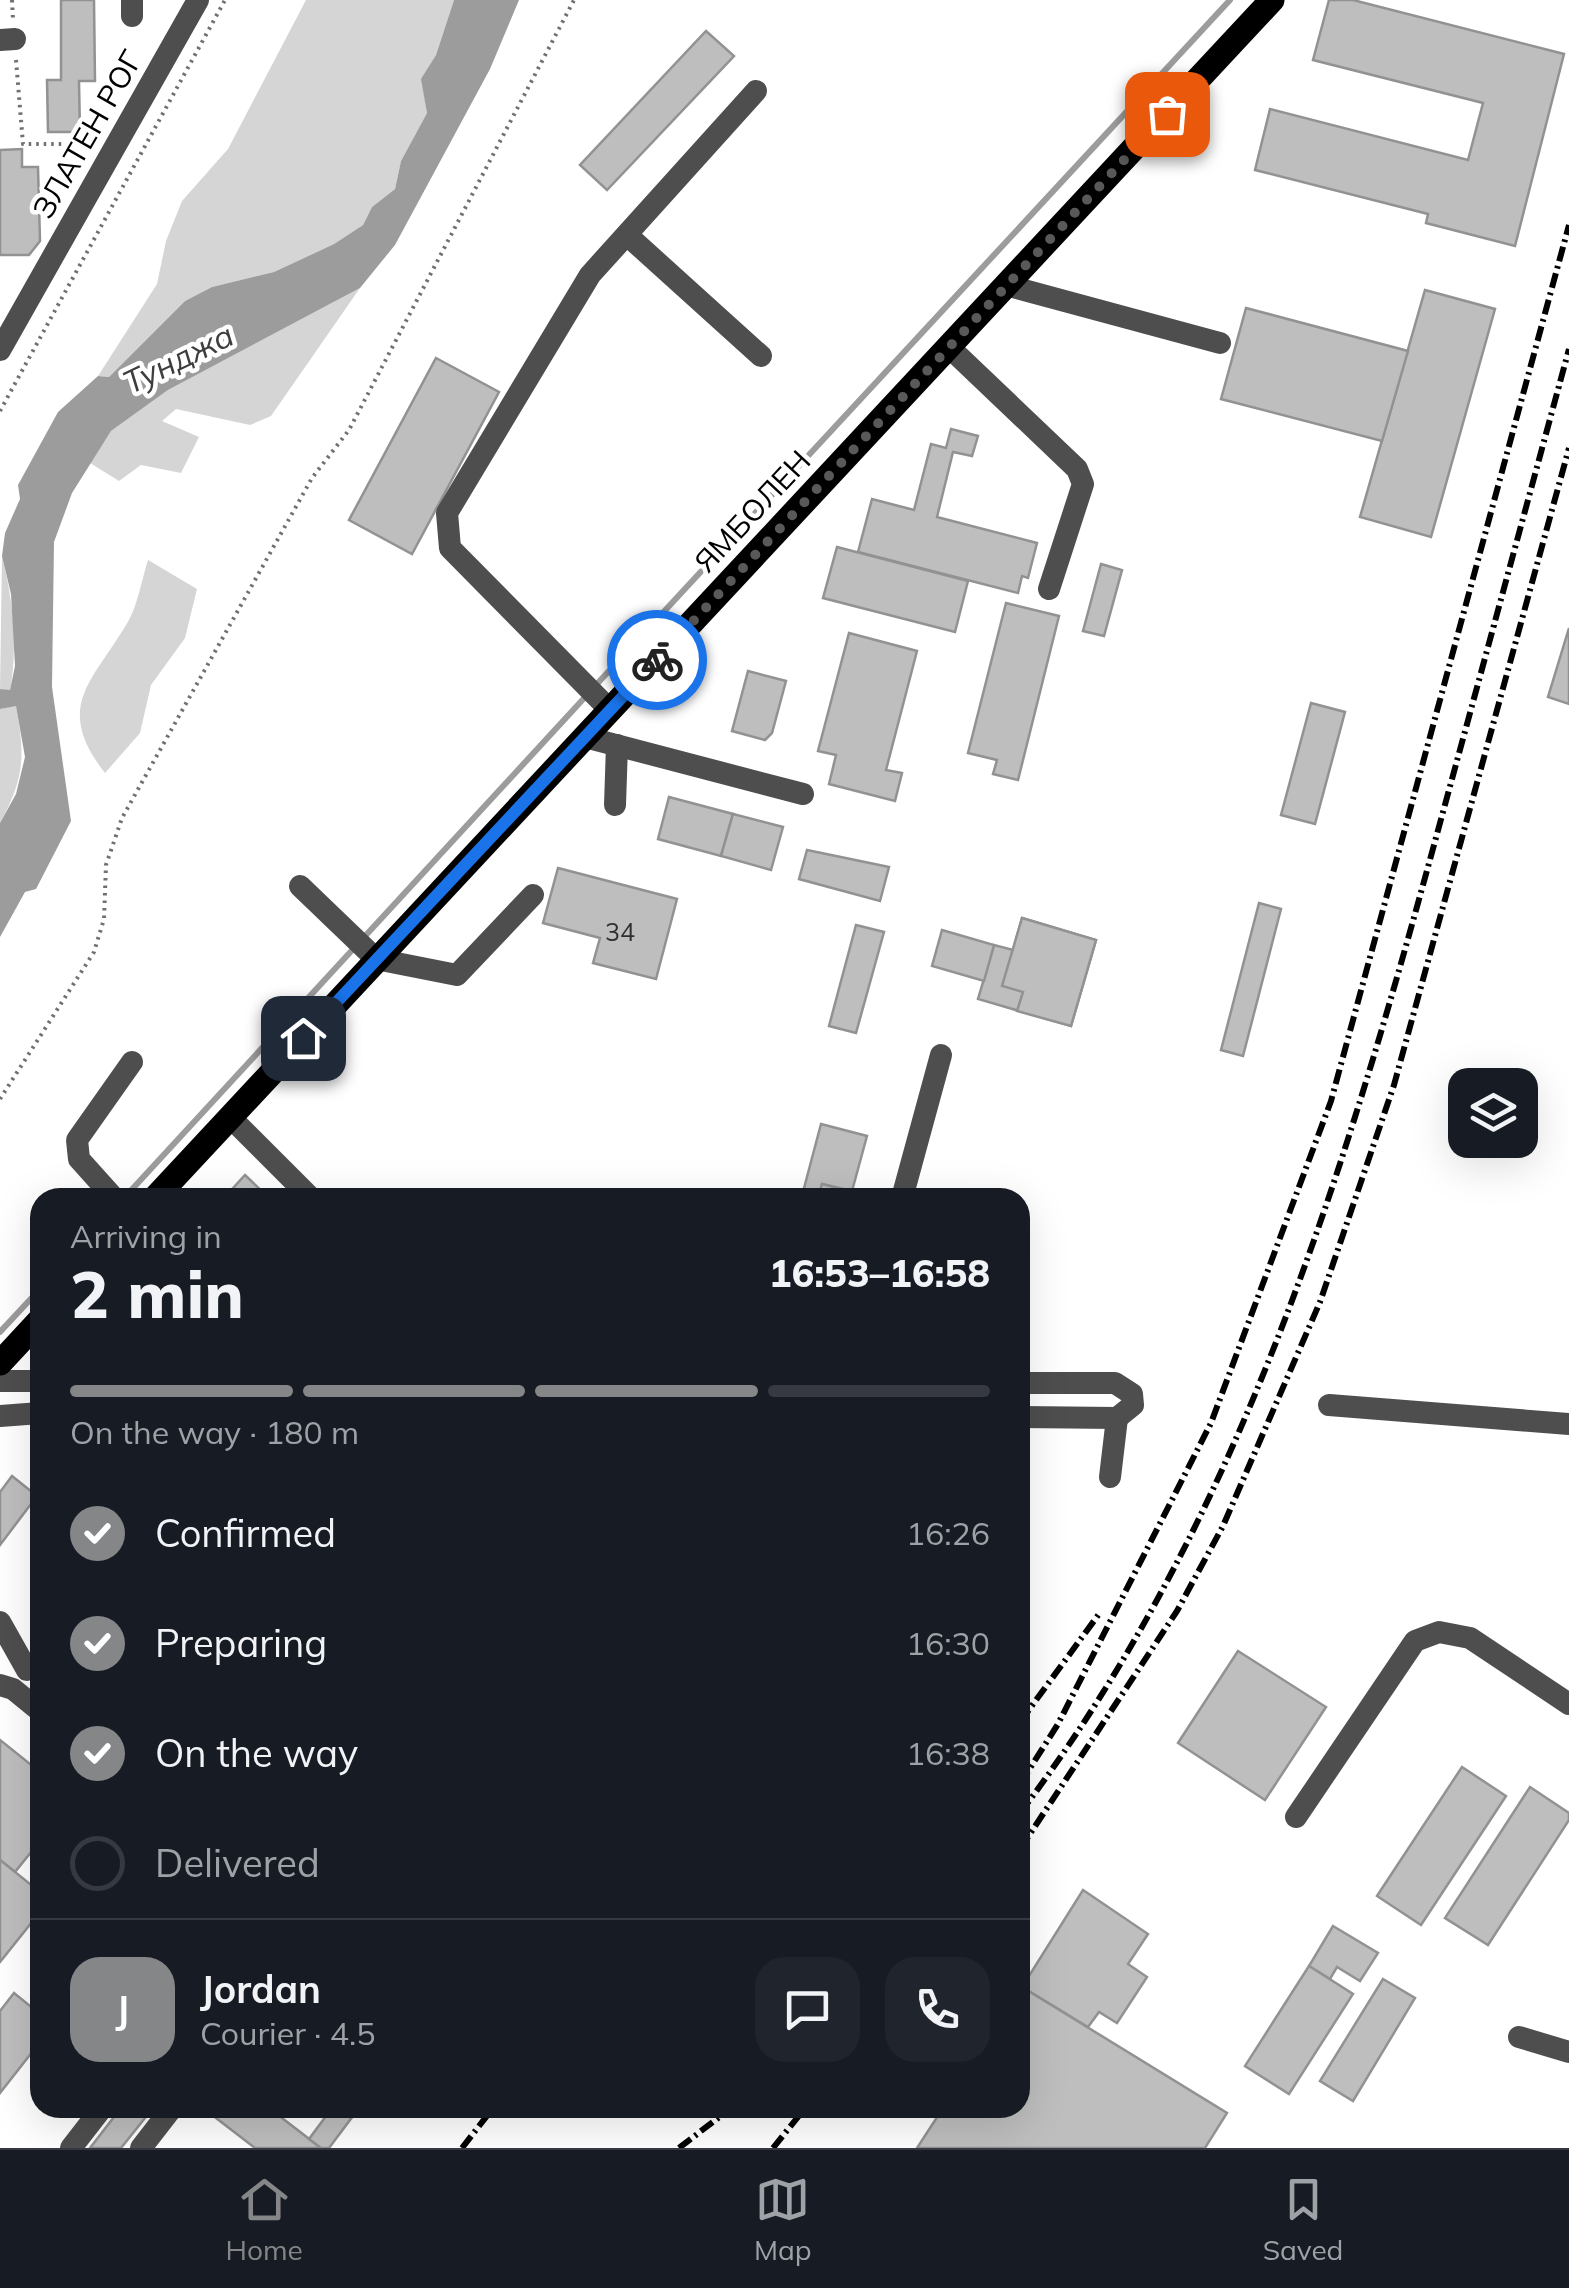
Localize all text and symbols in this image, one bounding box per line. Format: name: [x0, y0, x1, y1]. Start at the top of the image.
street label: ЗЛАТЕН РОГ: [24, 43, 150, 225]
pin: [1125, 72, 1210, 157]
icon: bag: [1140, 87, 1195, 142]
water label: Тунджа: [116, 314, 240, 402]
street label: ЯМБОЛЕН: [686, 442, 818, 580]
courier: [607, 610, 707, 710]
icon: bike: [630, 633, 685, 688]
house number: 34: [605, 916, 635, 947]
pin: [261, 996, 346, 1081]
icon: home: [276, 1011, 331, 1066]
map controls: [1448, 1068, 1538, 1158]
button: layers: [1448, 1068, 1538, 1158]
text: Arriving in: [70, 1216, 222, 1256]
text: 16:53–16:58: [769, 1249, 990, 1297]
text: 2 min: [70, 1253, 244, 1334]
text: On the way · 180 m: [70, 1412, 359, 1452]
icon: check: [70, 1506, 125, 1561]
text: Confirmed: [155, 1509, 336, 1557]
text: 16:26: [906, 1513, 990, 1553]
icon: check: [70, 1616, 125, 1671]
text: Preparing: [155, 1619, 327, 1667]
text: 16:30: [906, 1623, 990, 1663]
icon: check: [70, 1726, 125, 1781]
text: On the way: [155, 1729, 358, 1777]
text: 16:38: [906, 1733, 990, 1773]
text: Delivered: [155, 1839, 320, 1887]
button: chat: [755, 1957, 860, 2062]
button: phone: [885, 1957, 990, 2062]
text: Jordan: [200, 1965, 321, 2013]
text: J: [116, 1985, 129, 2033]
text: Courier · 4.5: [200, 2013, 376, 2053]
tab: Home: [226, 2172, 303, 2267]
tab: Map: [754, 2172, 812, 2267]
tab: Saved: [1263, 2172, 1343, 2267]

